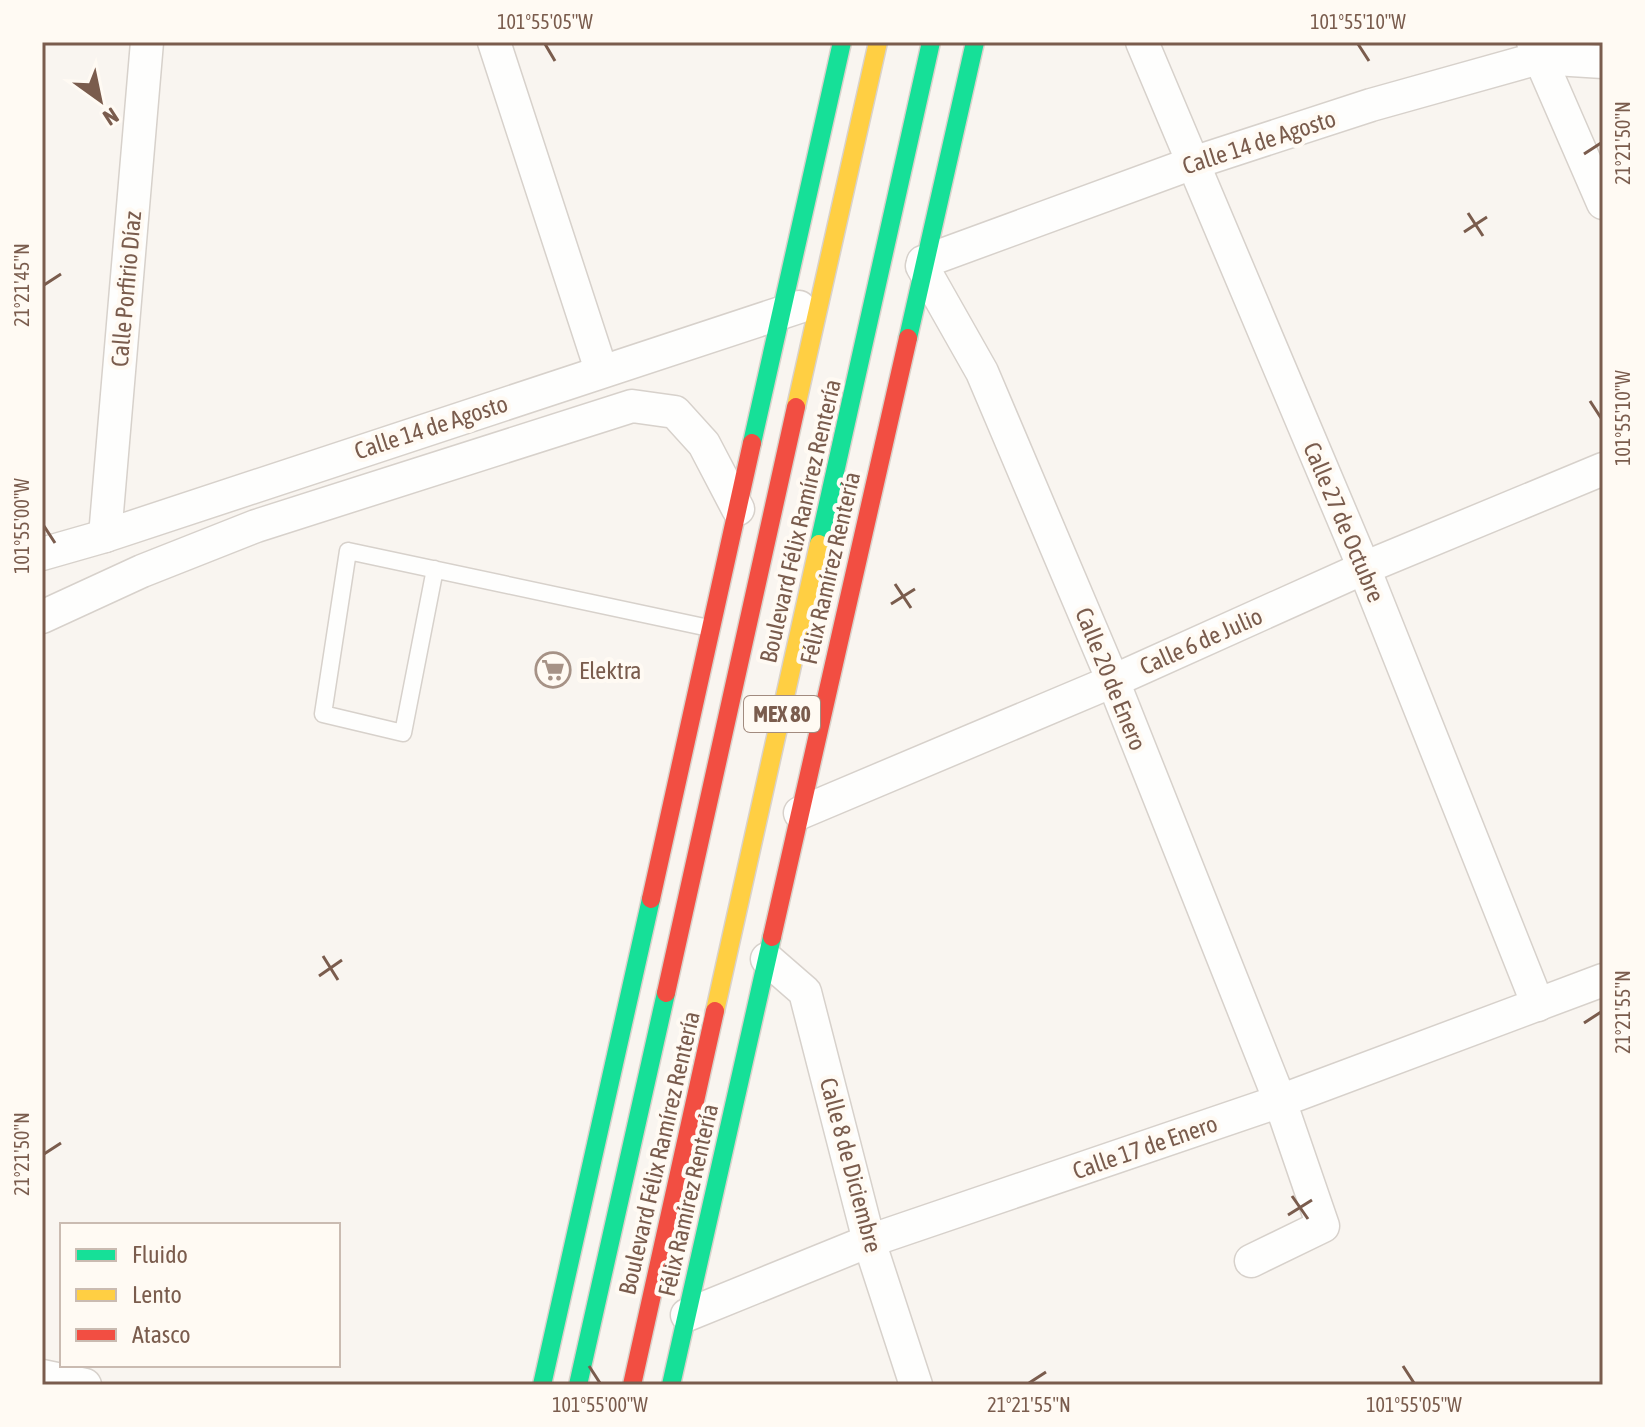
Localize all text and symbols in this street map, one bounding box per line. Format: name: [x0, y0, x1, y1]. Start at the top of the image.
text: 101°55'05"W: [497, 10, 593, 33]
text: 101°55'10"W: [1310, 10, 1406, 33]
north arrow: [60, 60, 140, 140]
text: 21°21'50"N: [1611, 101, 1634, 185]
text: N: [98, 102, 123, 131]
street label: Calle 14 de Agosto: [1179, 105, 1339, 179]
street label: Calle Porfirio Díaz: [106, 210, 146, 368]
text: 21°21'45"N: [10, 243, 33, 327]
text: 101°55'10"W: [1611, 370, 1634, 466]
street label: Boulevard Félix Ramírez Rentería: [753, 376, 847, 666]
street label: Calle 14 de Agosto: [351, 390, 511, 464]
street label: Calle 27 de Octubre: [1298, 438, 1390, 606]
street label: Félix Ramírez Rentería: [794, 469, 866, 667]
text: 101°55'00"W: [10, 478, 33, 574]
street label: Calle 6 de Julio: [1136, 602, 1266, 680]
street label: Calle 20 de Enero: [1070, 604, 1152, 754]
supermarket icon: Elektra: [534, 651, 572, 689]
place label: Elektra: [579, 657, 641, 684]
road number: MEX 80: [744, 696, 820, 732]
text: 21°21'55"N: [1611, 970, 1634, 1054]
street label: Boulevard Félix Ramírez Rentería: [612, 1008, 706, 1298]
street label: Calle 8 de Diciembre: [815, 1075, 887, 1255]
street label: Félix Ramírez Rentería: [652, 1101, 724, 1299]
street label: Calle 17 de Enero: [1069, 1110, 1221, 1184]
text: 21°21'50"N: [10, 1112, 33, 1196]
legend: [60, 1223, 340, 1367]
text: Fluido: [132, 1241, 188, 1268]
text: Lento: [132, 1281, 182, 1308]
text: Atasco: [132, 1321, 190, 1348]
text: 101°55'00"W: [552, 1393, 648, 1416]
text: 21°21'55"N: [987, 1393, 1071, 1416]
text: 101°55'05"W: [1366, 1393, 1462, 1416]

